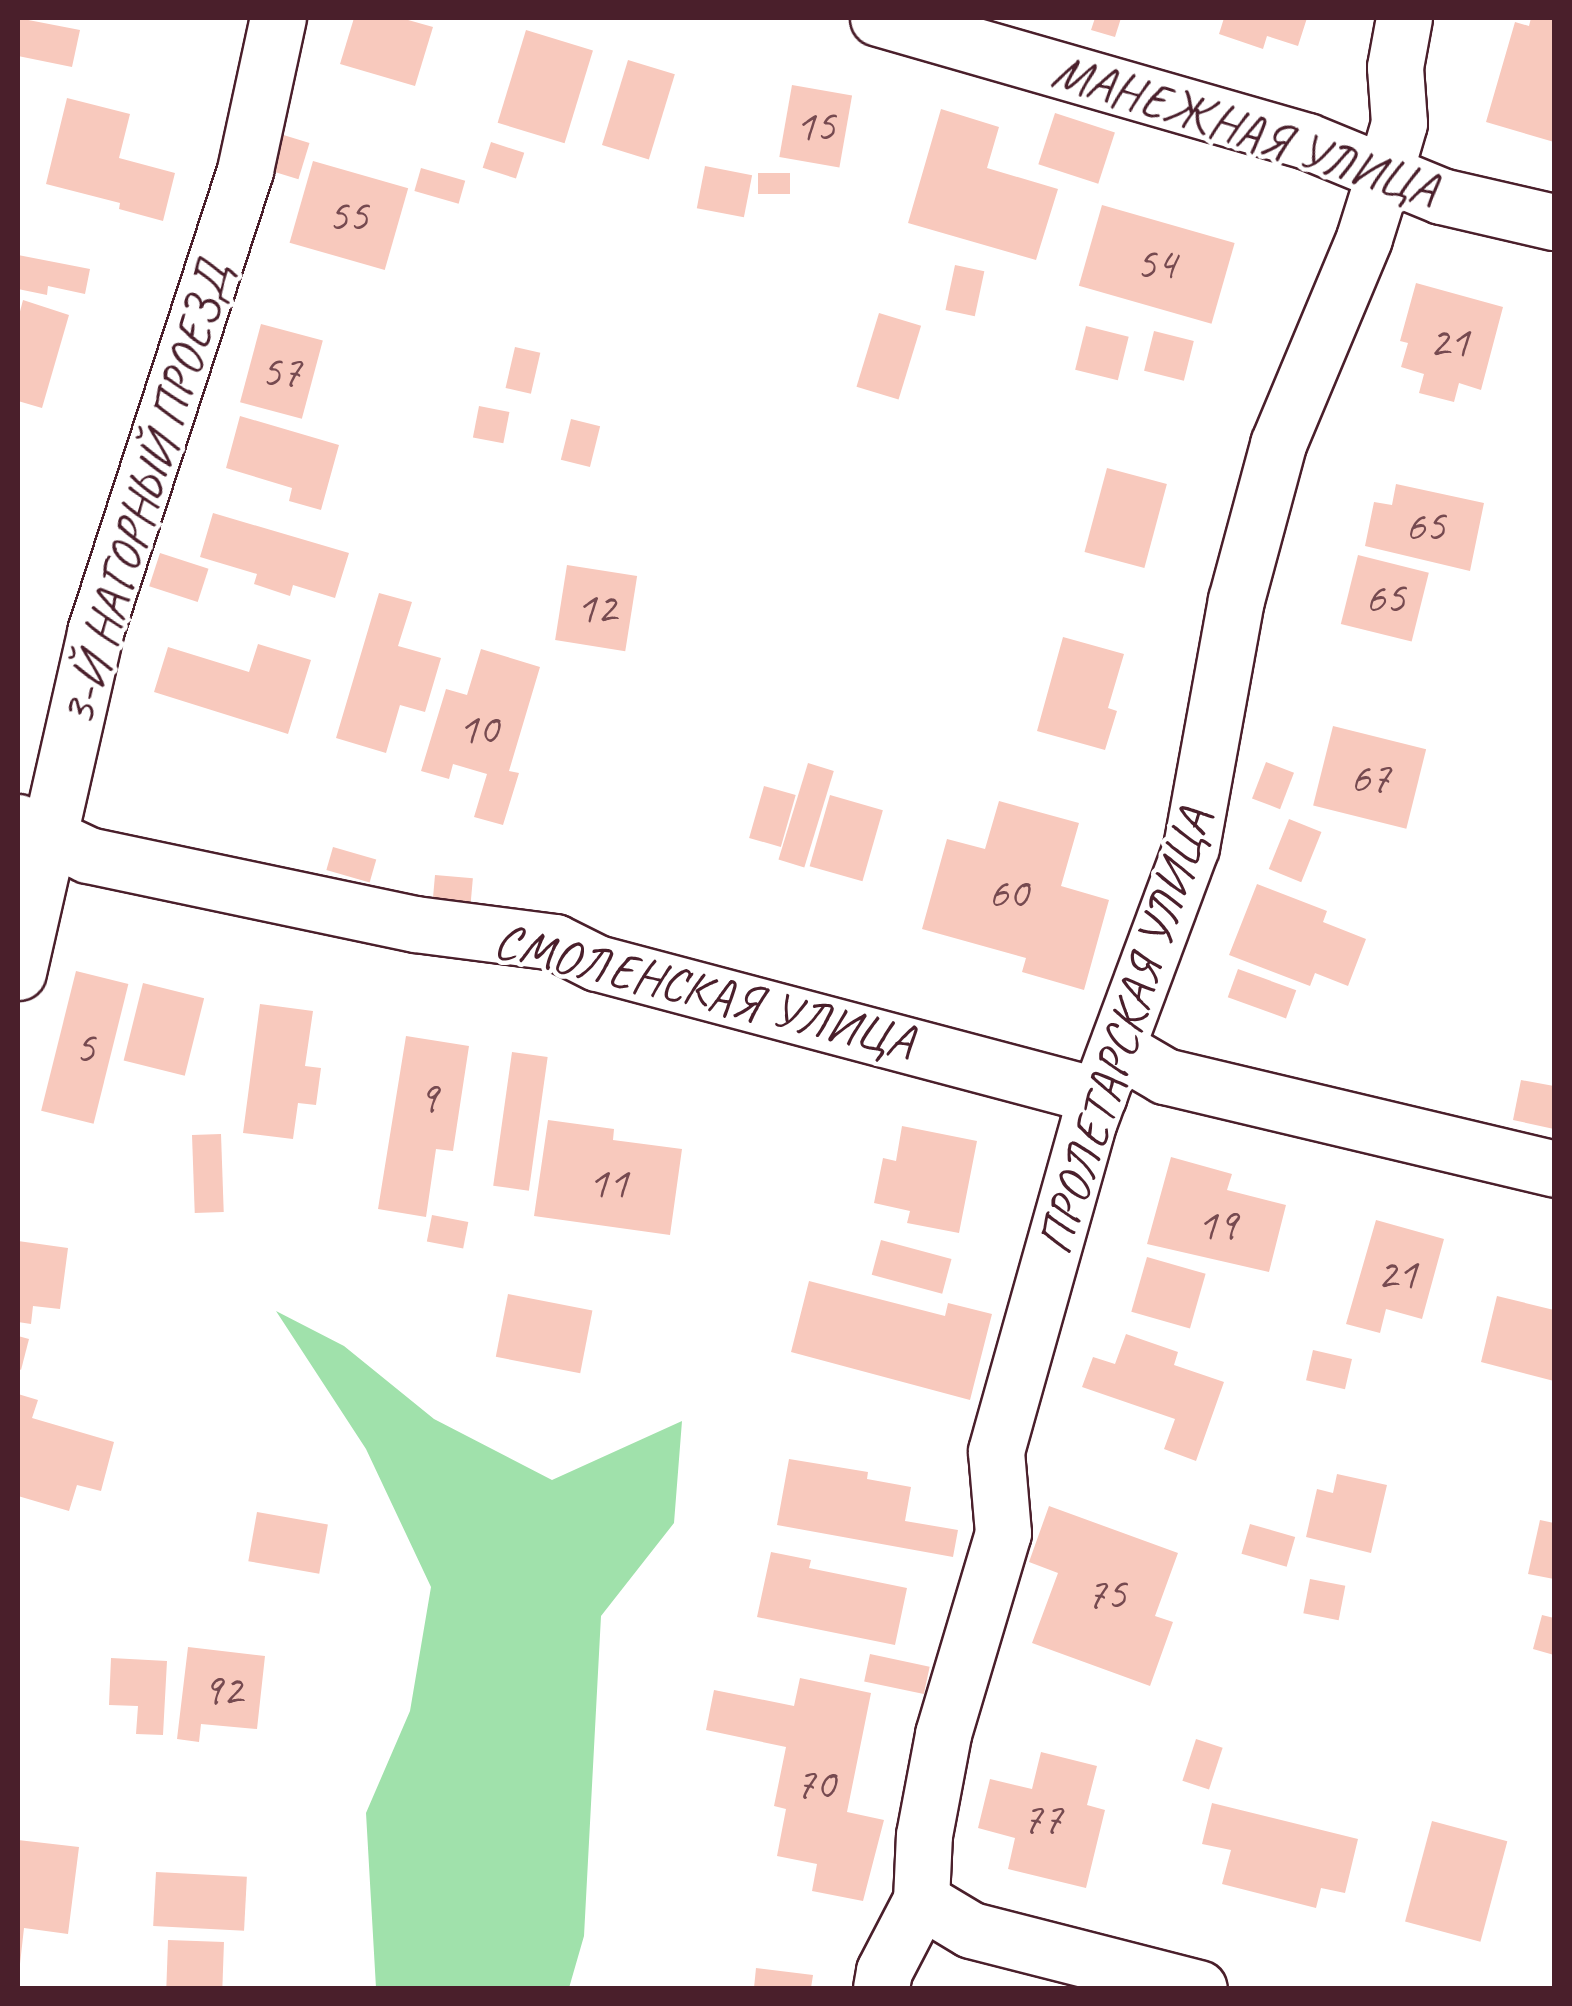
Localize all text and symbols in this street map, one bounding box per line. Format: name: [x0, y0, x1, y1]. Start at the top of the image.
street label: МАНЕЖНАЯ УЛИЦА: [1045, 39, 1445, 221]
house number: 15: [795, 99, 835, 153]
house number: 55: [328, 189, 368, 243]
house number: 54: [1136, 237, 1176, 291]
street label: 3-Й НАГОРНЫЙ ПРОЕЗД: [46, 255, 244, 733]
house number: 21: [1429, 315, 1469, 369]
house number: 57: [261, 345, 301, 399]
house number: 65: [1405, 499, 1445, 553]
house number: 65: [1365, 571, 1405, 625]
house number: 12: [576, 581, 616, 635]
house number: 10: [458, 702, 498, 756]
house number: 67: [1350, 751, 1390, 805]
street label: ПРОЛЕТАРСКАЯ УЛИЦА: [1024, 801, 1224, 1261]
house number: 60: [988, 866, 1028, 920]
street label: СМОЛЕНСКАЯ УЛИЦА: [489, 910, 919, 1072]
house number: 5: [75, 1021, 95, 1075]
house number: 9: [418, 1071, 438, 1125]
house number: 11: [588, 1156, 628, 1210]
house number: 19: [1197, 1198, 1237, 1252]
house number: 21: [1377, 1247, 1417, 1301]
house number: 75: [1086, 1567, 1126, 1621]
house number: 92: [202, 1663, 242, 1717]
house number: 70: [795, 1757, 835, 1811]
house number: 77: [1022, 1792, 1062, 1846]

